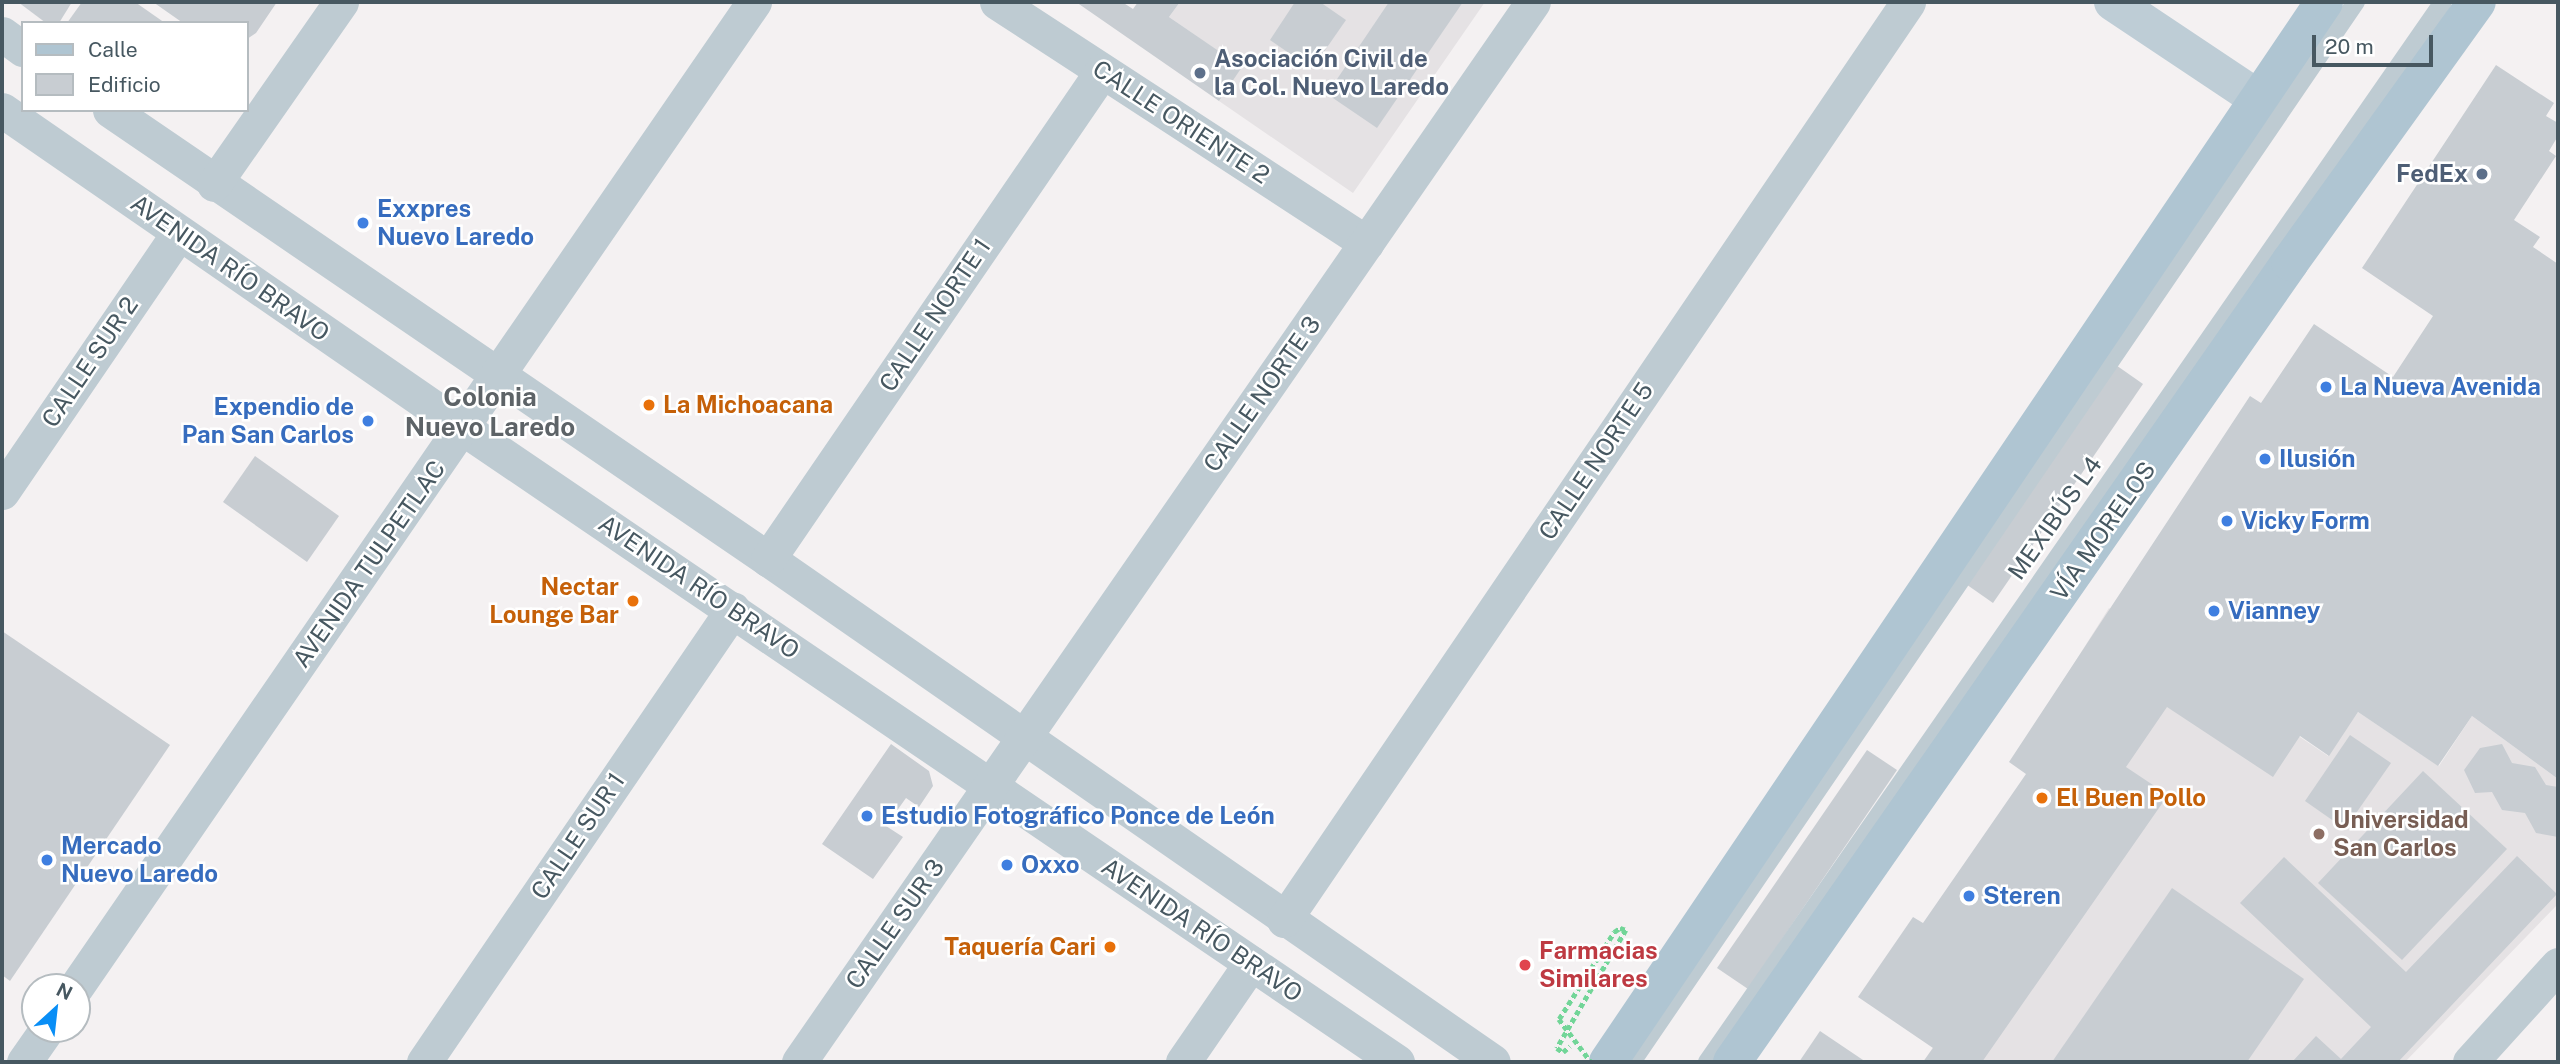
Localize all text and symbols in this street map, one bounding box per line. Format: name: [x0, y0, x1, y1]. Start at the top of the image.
legend: [21, 21, 248, 112]
scale bar: [2315, 21, 2436, 65]
text: 20 m: [2325, 34, 2374, 59]
text: Calle: [88, 37, 138, 62]
place label: Asociación Civil de la Col. Nuevo Laredo: [1214, 45, 1449, 101]
street label: CALLE ORIENTE 2: [1087, 54, 1275, 190]
marker: Asociación Civil de la Col. Nuevo Laredo: [1192, 65, 1208, 81]
text: Edificio: [88, 72, 161, 97]
place label: FedEx: [2396, 160, 2468, 188]
marker: FedEx: [2474, 166, 2490, 182]
street label: AVENIDA RÍO BRAVO: [125, 189, 335, 347]
place label: Exxpres Nuevo Laredo: [377, 195, 534, 251]
marker: Exxpres Nuevo Laredo: [355, 215, 371, 231]
street label: CALLE NORTE 1: [873, 233, 997, 397]
street label: CALLE SUR 2: [36, 291, 144, 433]
street label: CALLE NORTE 3: [1198, 311, 1326, 477]
place label: La Nueva Avenida: [2340, 373, 2541, 401]
street label: CALLE NORTE 5: [1533, 377, 1659, 545]
marker: La Nueva Avenida: [2318, 379, 2334, 395]
district label: Colonia Nuevo Laredo: [405, 381, 575, 442]
place label: La Michoacana: [663, 391, 833, 419]
place label: Expendio de Pan San Carlos: [182, 393, 354, 449]
marker: La Michoacana: [641, 397, 657, 413]
marker: Expendio de Pan San Carlos: [360, 413, 376, 429]
place label: Ilusión: [2279, 445, 2355, 473]
street label: MEXIBÚS L4: [2002, 451, 2108, 585]
marker: Ilusión: [2257, 451, 2273, 467]
street label: AVENIDA TULPETLAC: [287, 455, 451, 673]
street label: VÍA MORELOS: [2044, 456, 2162, 606]
place label: Vicky Form: [2241, 507, 2370, 535]
street label: AVENIDA RÍO BRAVO: [593, 509, 805, 665]
marker: Vicky Form: [2219, 513, 2235, 529]
place label: Nectar Lounge Bar: [489, 573, 619, 629]
marker: Nectar Lounge Bar: [625, 593, 641, 609]
place label: Vianney: [2228, 597, 2320, 625]
marker: Vianney: [2206, 603, 2222, 619]
street label: CALLE SUR 1: [525, 767, 631, 905]
place label: El Buen Pollo: [2056, 784, 2206, 812]
marker: El Buen Pollo: [2034, 790, 2050, 806]
place label: Estudio Fotográfico Ponce de León: [881, 802, 1275, 830]
place label: Universidad San Carlos: [2333, 806, 2469, 862]
marker: Estudio Fotográfico Ponce de León: [859, 808, 875, 824]
marker: Universidad San Carlos: [2311, 826, 2327, 842]
place label: Mercado Nuevo Laredo: [61, 832, 218, 888]
place label: Oxxo: [1021, 851, 1080, 879]
marker: Mercado Nuevo Laredo: [39, 852, 55, 868]
street label: AVENIDA RÍO BRAVO: [1096, 852, 1308, 1008]
street label: CALLE SUR 3: [840, 854, 950, 994]
marker: Oxxo: [999, 857, 1015, 873]
place label: Steren: [1983, 882, 2061, 910]
marker: Steren: [1961, 888, 1977, 904]
place label: Taquería Cari: [944, 933, 1096, 961]
place label: Farmacias Similares: [1539, 937, 1658, 993]
marker: Taquería Cari: [1102, 939, 1118, 955]
marker: Farmacias Similares: [1517, 957, 1533, 973]
north arrow: [21, 973, 91, 1043]
text: N: [53, 978, 76, 1004]

